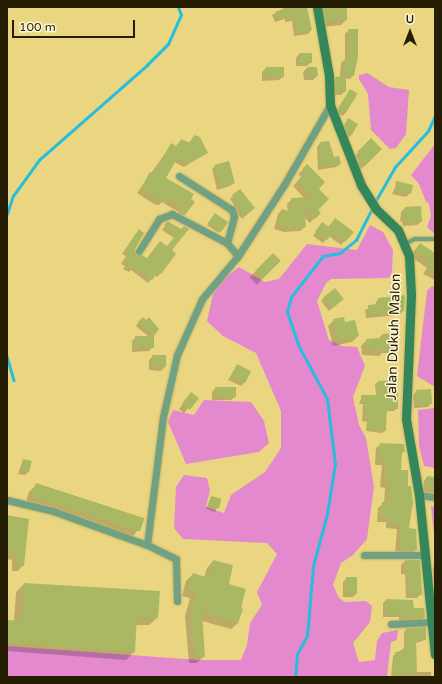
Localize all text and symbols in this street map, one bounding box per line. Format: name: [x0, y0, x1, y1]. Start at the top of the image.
scale bar: [14, 12, 137, 38]
north arrow: [390, 12, 430, 52]
text: U: [406, 13, 414, 26]
text: 100 m: [19, 20, 56, 34]
street label: Jalan Dukuh Malon: [383, 273, 405, 401]

